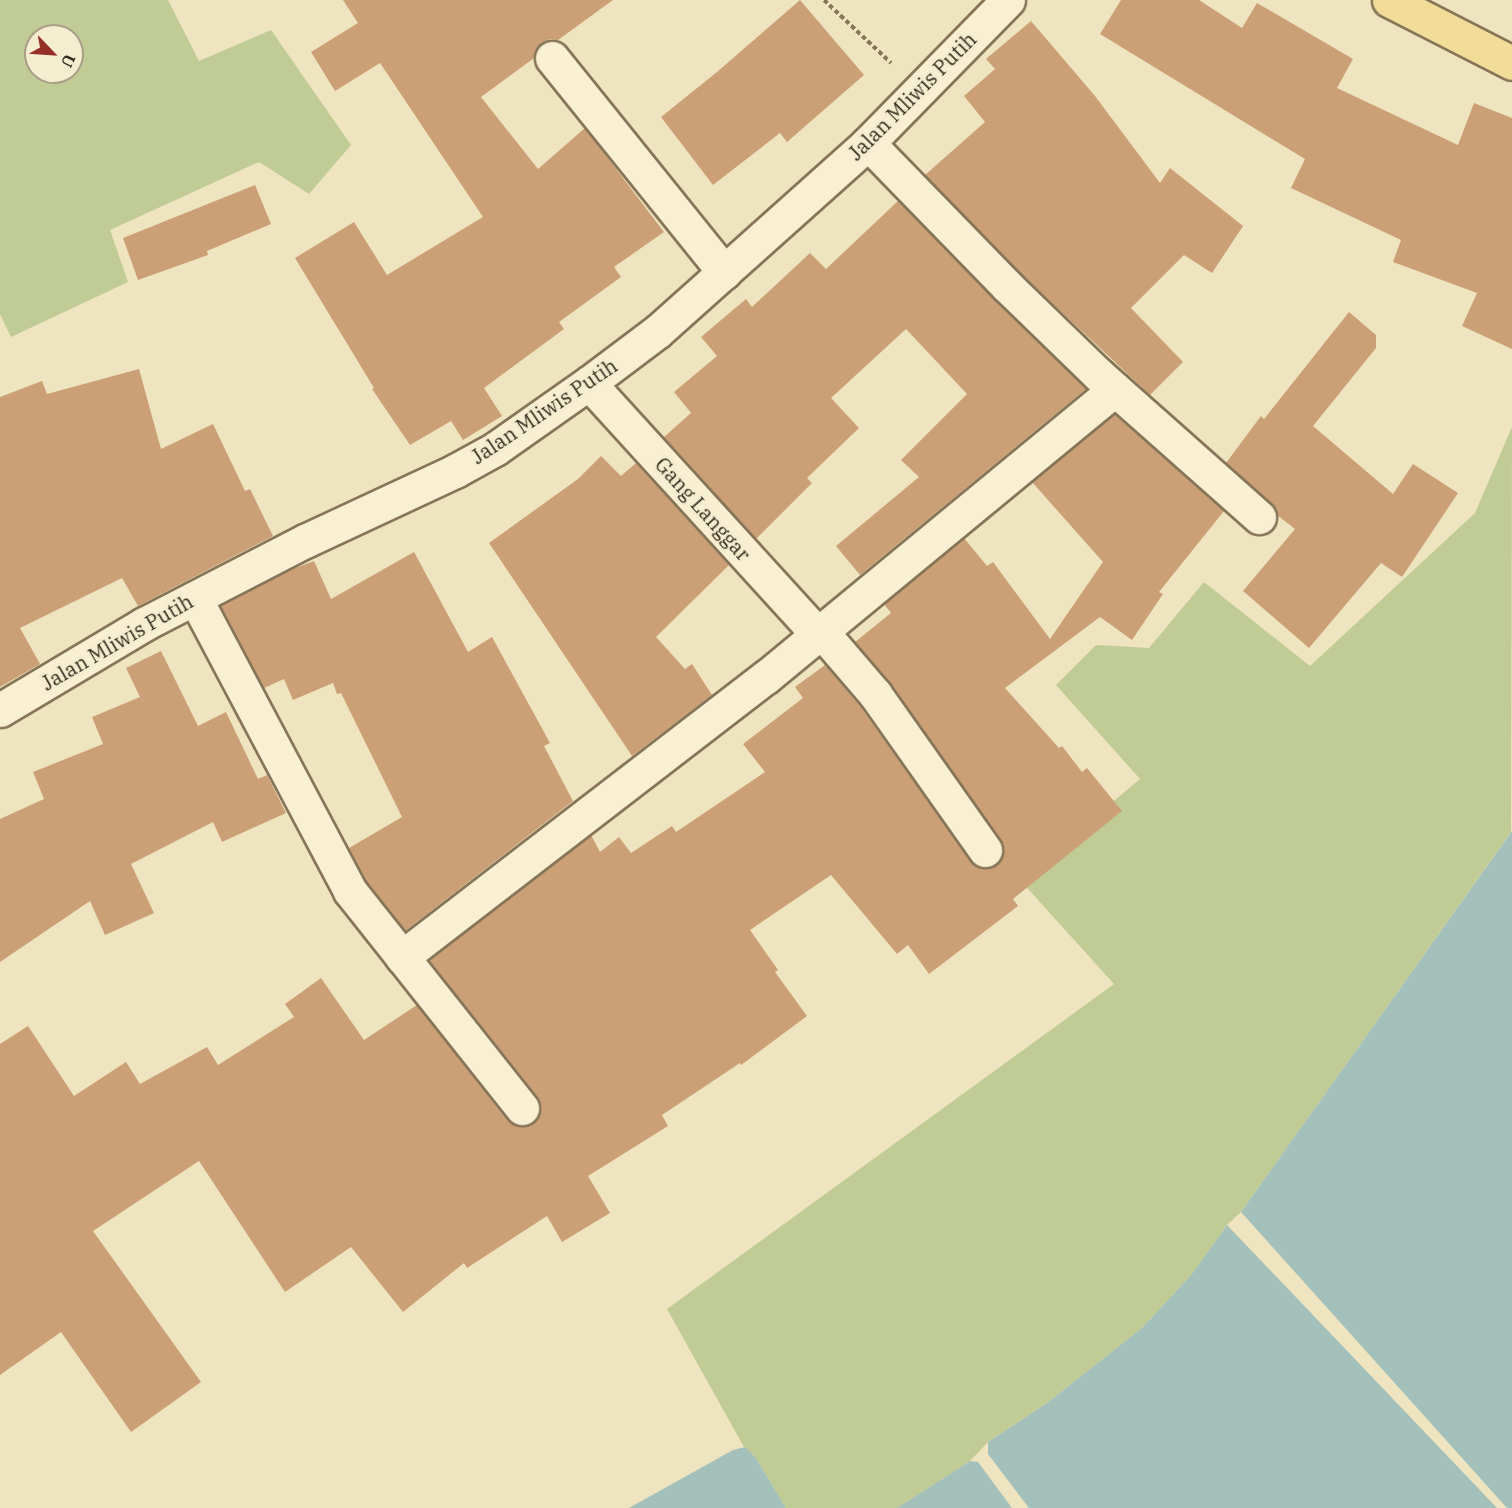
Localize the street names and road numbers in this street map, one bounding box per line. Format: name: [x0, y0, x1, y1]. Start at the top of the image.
street label: Jalan Mliwis Putih: [843, 27, 981, 165]
street label: Jalan Mliwis Putih: [466, 353, 622, 469]
street label: Gang Langgar: [650, 452, 756, 566]
street label: Jalan Mliwis Putih: [37, 589, 197, 695]

